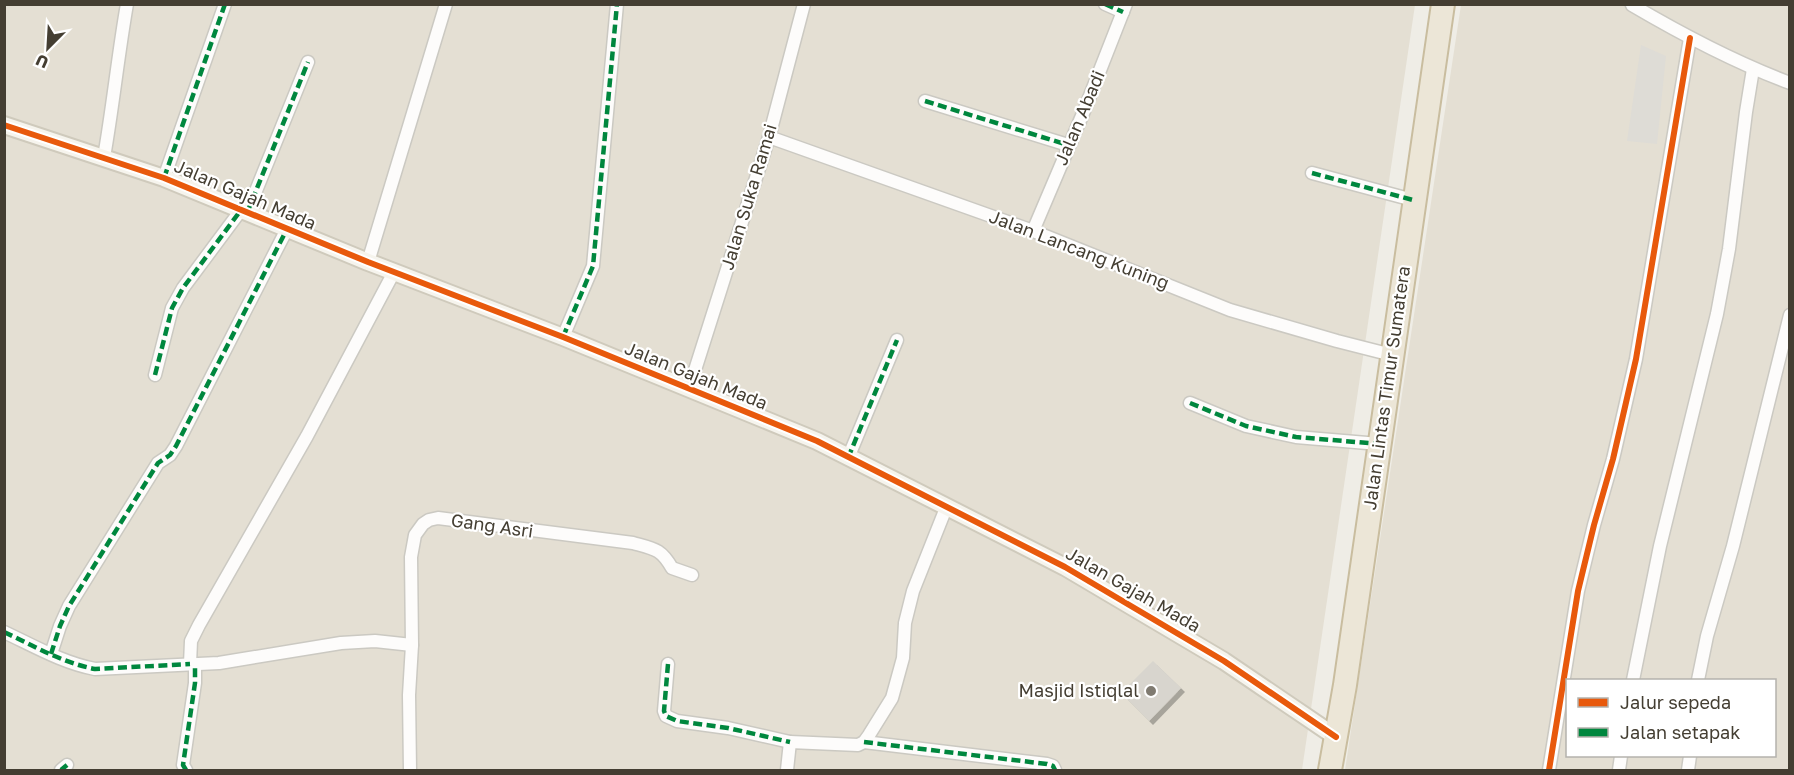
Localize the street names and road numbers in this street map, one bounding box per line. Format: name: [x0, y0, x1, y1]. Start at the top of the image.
street label: Jalan Abadi: [1049, 67, 1109, 168]
street label: Jalan Suka Ramai: [715, 121, 781, 273]
street label: Jalan Gajah Mada: [171, 154, 320, 234]
street label: Jalan Lancang Kuning: [986, 205, 1172, 294]
street label: Jalan Lintas Timur Sumatera: [1358, 264, 1414, 511]
street label: Jalan Gajah Mada: [622, 336, 771, 414]
street label: Gang Asri: [450, 508, 535, 542]
street label: Jalan Gajah Mada: [1062, 542, 1205, 637]

